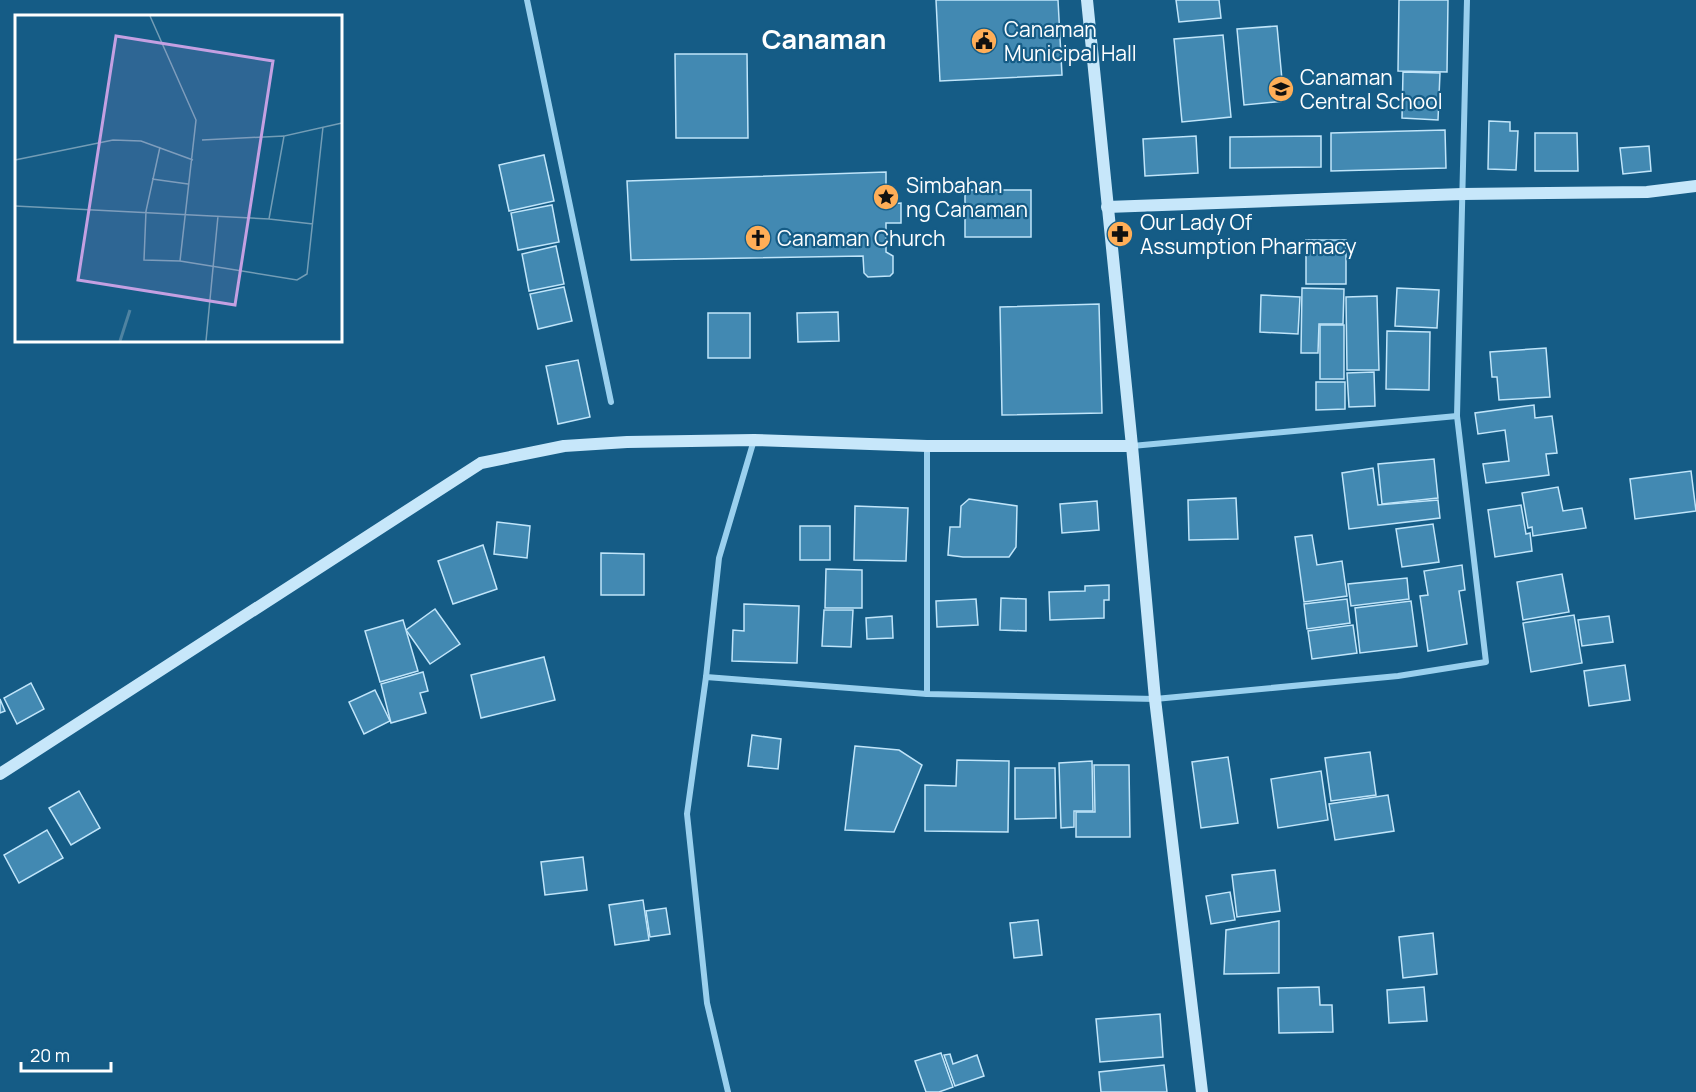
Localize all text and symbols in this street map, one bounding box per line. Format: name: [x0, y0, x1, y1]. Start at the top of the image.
inset map: [15, 15, 342, 342]
place label: Canaman Municipal Hall: [1004, 15, 1137, 67]
district label: Canaman: [762, 20, 886, 57]
public building icon: Canaman Municipal Hall: [969, 26, 999, 56]
place label: Canaman Central School: [1300, 63, 1443, 115]
school or university icon: Canaman Central School: [1266, 74, 1296, 104]
place label: Simbahan ng Canaman: [906, 171, 1028, 223]
place icon: Simbahan ng Canaman: [871, 182, 901, 212]
place label: Our Lady Of Assumption Pharmacy: [1140, 208, 1357, 260]
pharmacy icon: Our Lady Of Assumption Pharmacy: [1105, 219, 1135, 249]
church icon: Canaman Church: [743, 223, 773, 253]
place label: Canaman Church: [777, 224, 945, 252]
scale bar: [21, 1035, 111, 1073]
text: 20 m: [30, 1043, 70, 1067]

